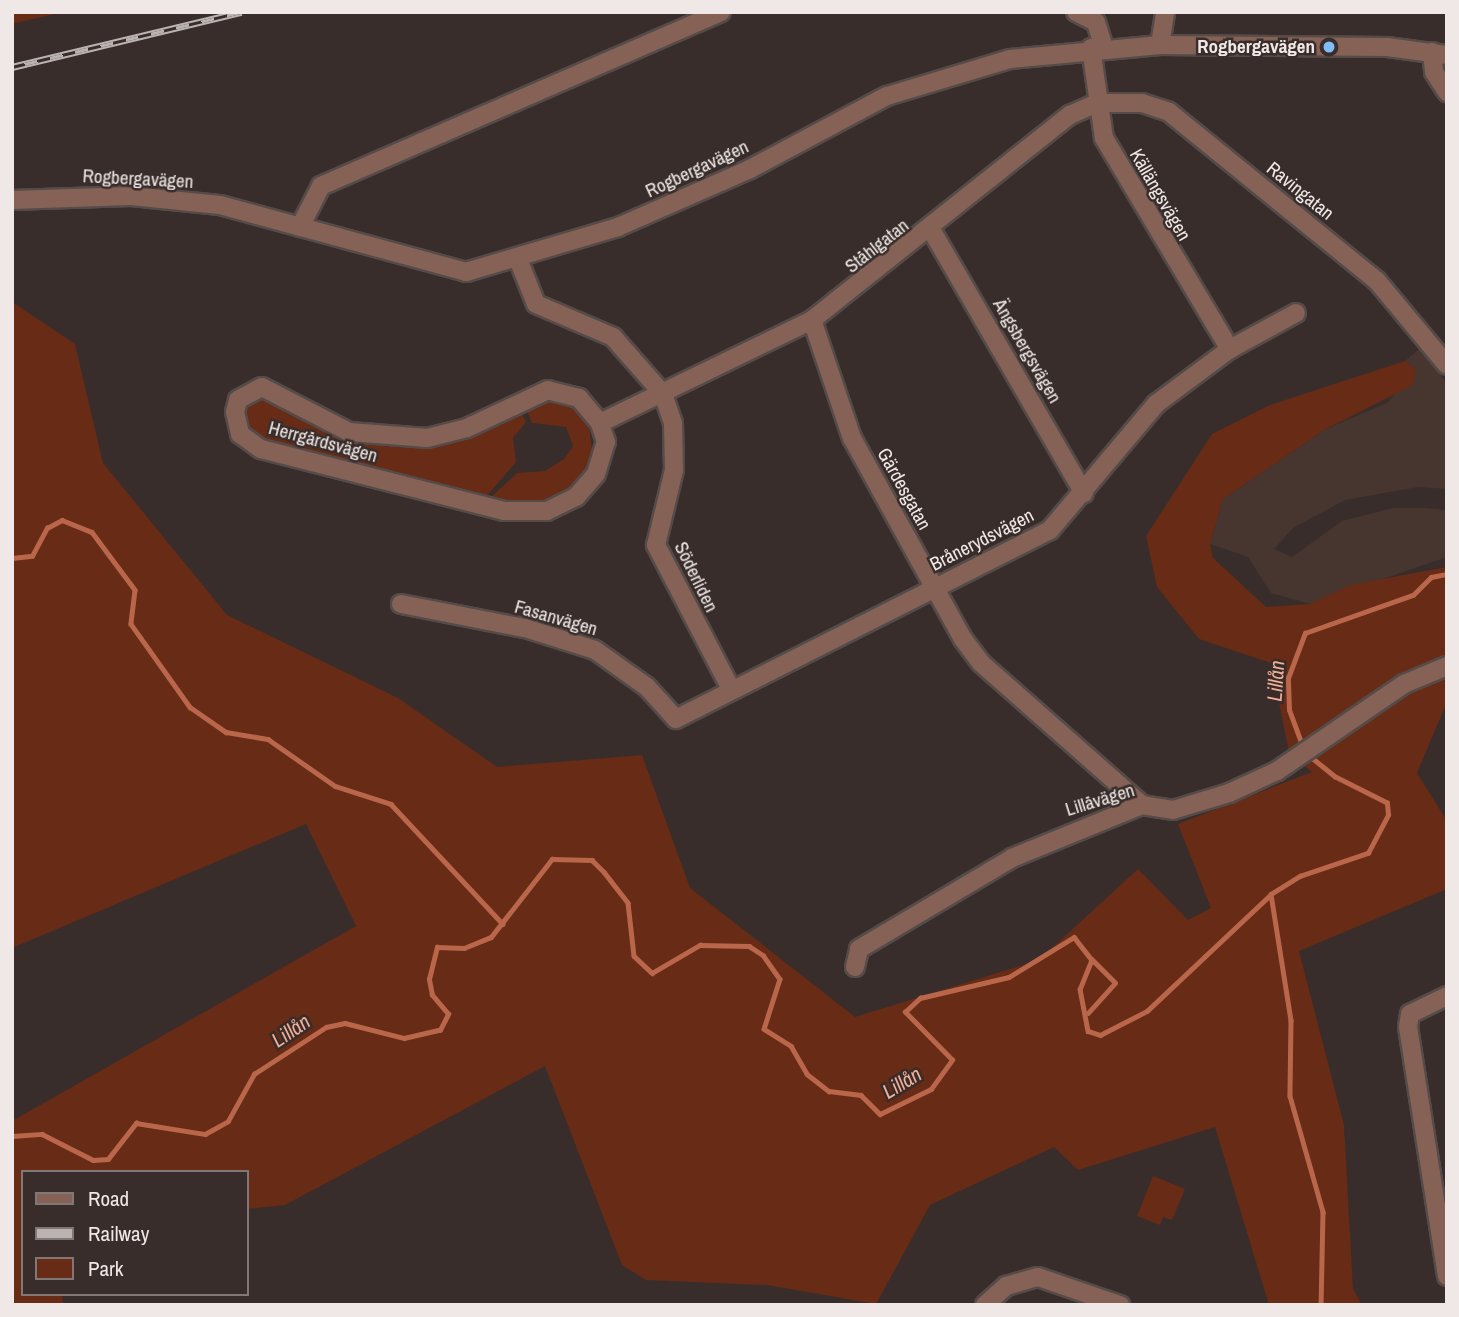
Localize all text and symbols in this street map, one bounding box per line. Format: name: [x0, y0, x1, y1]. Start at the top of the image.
place label: Rogbergavägen: [1197, 36, 1315, 58]
marker: Rogbergavägen: [1321, 39, 1337, 55]
street label: Rogbergavägen: [642, 135, 752, 203]
street label: Källängsvägen: [1125, 145, 1195, 245]
street label: Ravingatan: [1262, 157, 1338, 225]
street label: Rogbergavägen: [82, 165, 194, 193]
street label: Ståhlgatan: [841, 214, 913, 278]
street label: Ängsbergsvägen: [988, 295, 1066, 407]
street label: Herrgårdsvägen: [266, 417, 380, 467]
street label: Gärdesgatan: [872, 444, 936, 534]
street label: Brånerydsvägen: [926, 504, 1038, 576]
street label: Söderliden: [669, 538, 723, 616]
street label: Fasanvägen: [512, 595, 600, 641]
water label: Lillån: [1262, 660, 1290, 702]
street label: Lillåvägen: [1063, 779, 1137, 821]
water label: Lillån: [267, 1009, 315, 1053]
water label: Lillån: [878, 1062, 926, 1104]
legend: [21, 1170, 248, 1296]
text: Road: [88, 1184, 129, 1213]
text: Railway: [88, 1219, 149, 1248]
text: Park: [88, 1254, 123, 1283]

